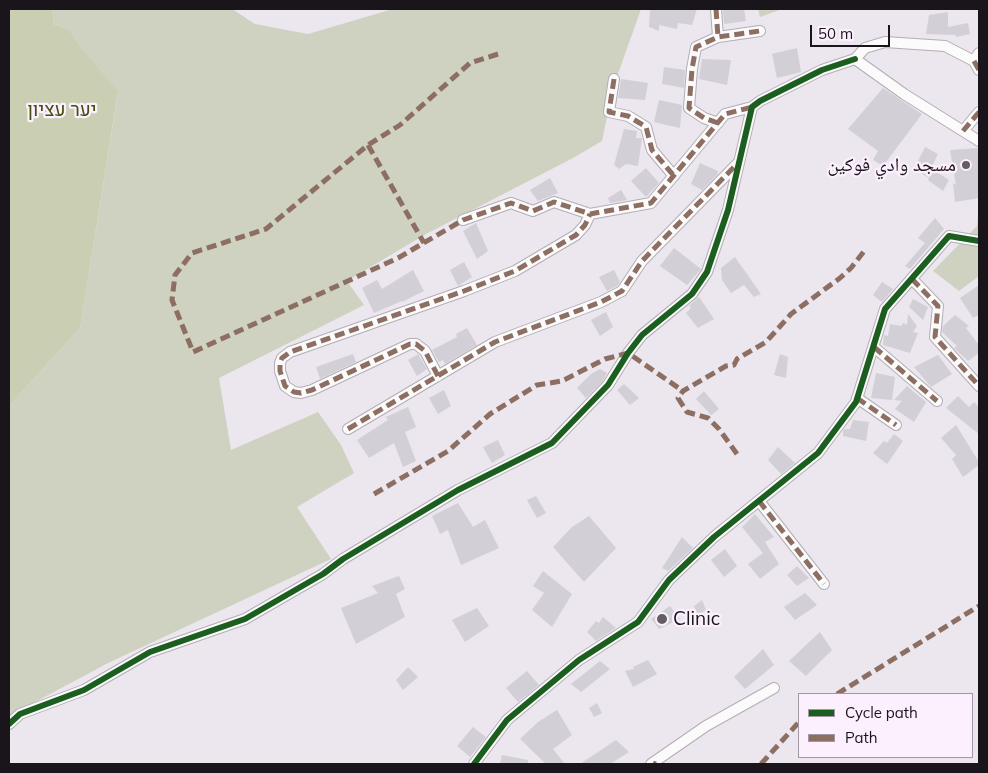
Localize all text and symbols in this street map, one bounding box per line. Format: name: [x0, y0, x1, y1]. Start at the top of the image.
scale bar: [813, 15, 893, 47]
text: 50 m: [818, 24, 853, 43]
park label: יער עציון: [27, 99, 97, 121]
place label: مسجد وادي فوكين: [827, 154, 956, 176]
marker: مسجد وادي فوكين: [960, 159, 972, 171]
place label: Clinic: [673, 608, 720, 630]
marker: Clinic: [655, 612, 669, 626]
legend: [798, 693, 973, 758]
text: Cycle path: [845, 703, 918, 722]
text: Path: [845, 728, 877, 747]

